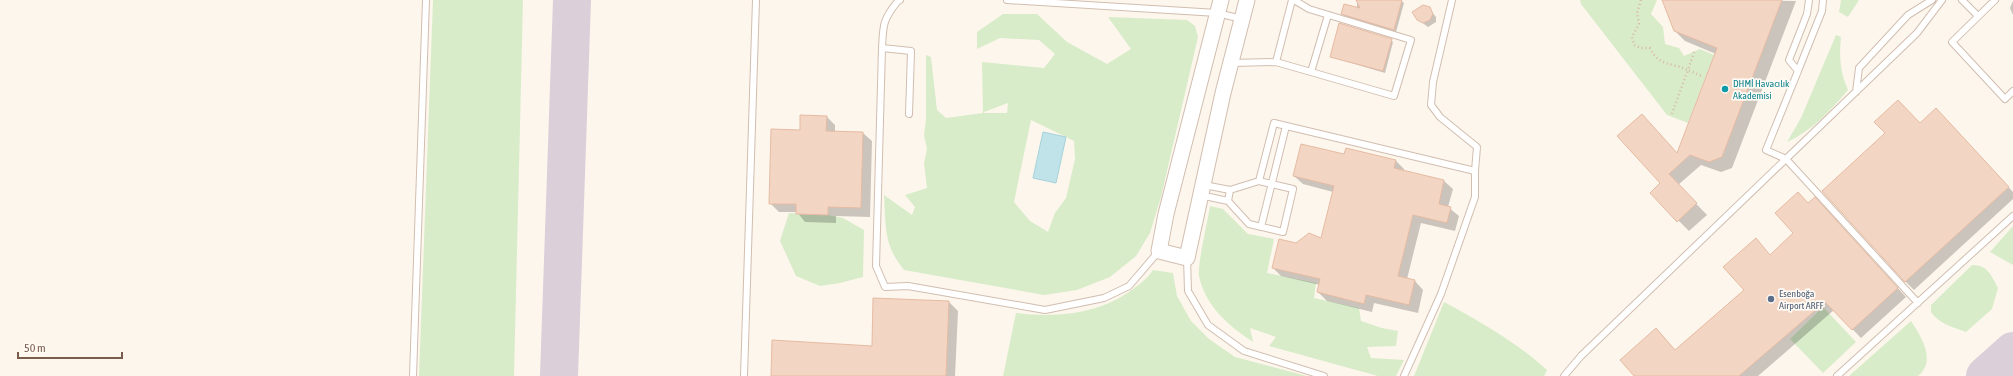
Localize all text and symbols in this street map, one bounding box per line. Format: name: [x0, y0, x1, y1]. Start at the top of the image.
place label: DHMİ Havacılık Akademisi: [1733, 78, 1790, 101]
marker: DHMİ Havacılık Akademisi: [1720, 84, 1730, 94]
place label: Esenboğa Airport ARFF: [1779, 288, 1824, 311]
marker: Esenboğa Airport ARFF: [1766, 294, 1776, 304]
scale bar: [18, 334, 122, 360]
text: 50 m: [24, 341, 46, 355]

